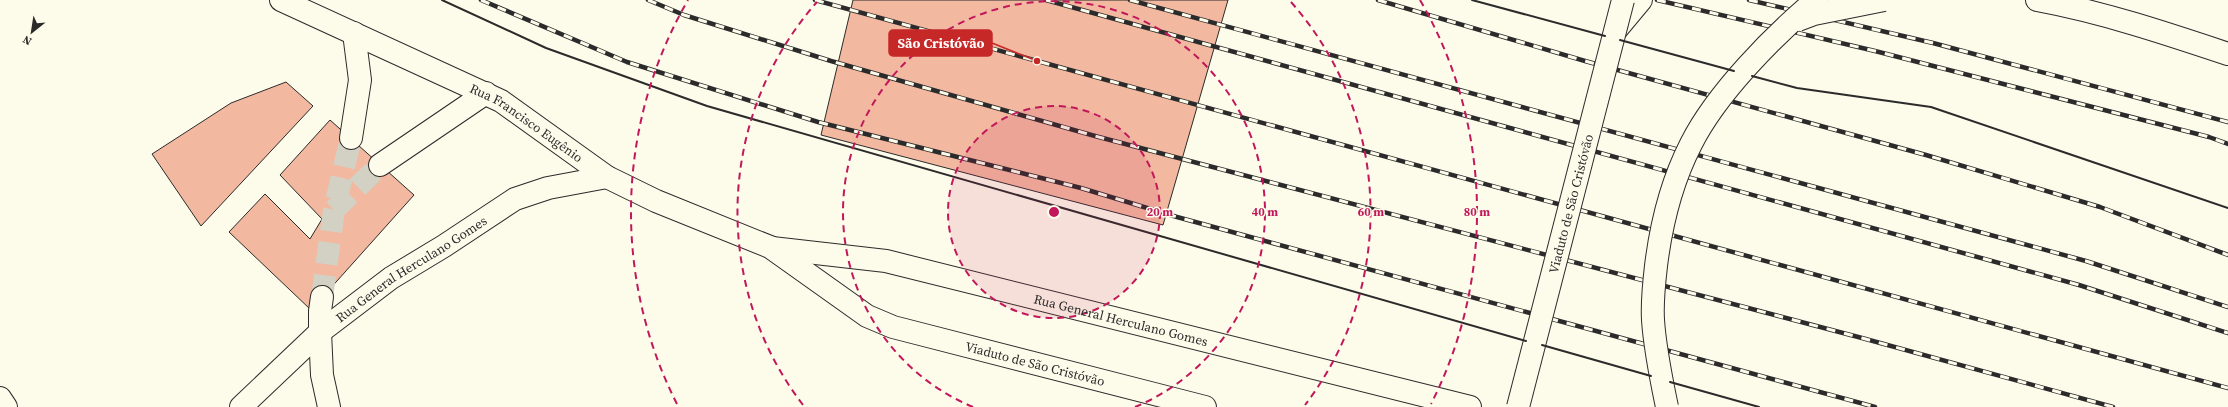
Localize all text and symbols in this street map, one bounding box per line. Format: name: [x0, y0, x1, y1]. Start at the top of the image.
north arrow: [12, 12, 52, 52]
callout: São Cristóvão: [889, 30, 992, 56]
text: N: [20, 32, 34, 49]
text: São Cristóvão: [897, 33, 985, 53]
street label: Rua Francisco Eugênio: [467, 79, 587, 166]
street label: Viaduto de São Cristóvão: [1544, 132, 1597, 275]
text: 20 m: [1147, 204, 1173, 220]
text: 40 m: [1252, 204, 1278, 220]
text: 60 m: [1358, 204, 1384, 220]
text: 80 m: [1464, 204, 1490, 220]
centre of rings: [1047, 205, 1061, 219]
street label: Rua General Herculano Gomes: [332, 211, 490, 326]
street label: Rua General Herculano Gomes: [1032, 290, 1210, 350]
street label: Viaduto de São Cristóvão: [964, 337, 1107, 389]

